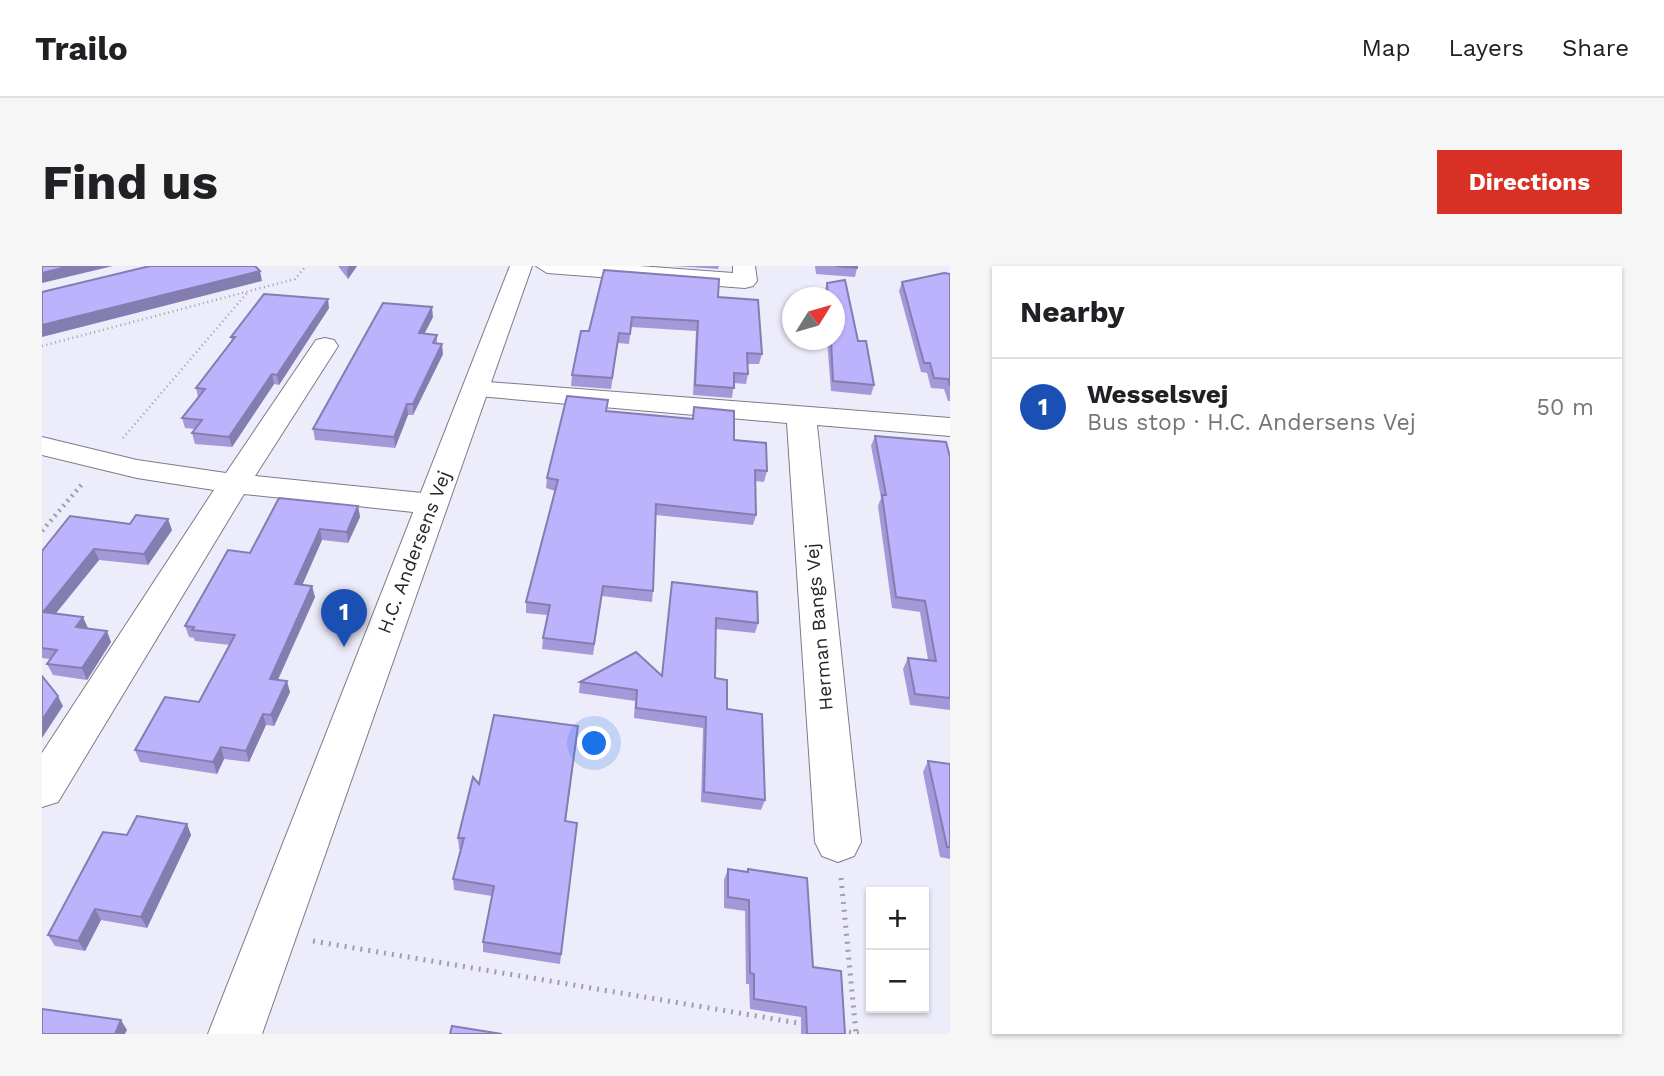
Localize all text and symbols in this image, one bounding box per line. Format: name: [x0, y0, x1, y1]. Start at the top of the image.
text: Trailo: [35, 29, 128, 68]
text: Map: [1362, 34, 1410, 62]
text: Layers: [1448, 34, 1524, 62]
text: Share: [1562, 34, 1629, 62]
button: Directions: [1437, 150, 1622, 214]
text: Find us: [42, 153, 218, 211]
north arrow: [782, 287, 845, 350]
text: Nearby: [1020, 294, 1125, 329]
text: Wesselsvej: [1087, 379, 1228, 409]
text: 1: [1038, 394, 1048, 421]
text: 50 m: [1537, 394, 1594, 421]
text: Bus stop · H.C. Andersens Vej: [1087, 409, 1416, 436]
street label: H.C. Andersens Vej: [372, 467, 456, 637]
street label: Herman Bangs Vej: [800, 542, 838, 712]
pin: 1: [321, 589, 367, 647]
your location: [577, 726, 611, 760]
map controls: [866, 887, 929, 1013]
button: +: [866, 887, 929, 950]
button: −: [866, 950, 929, 1013]

